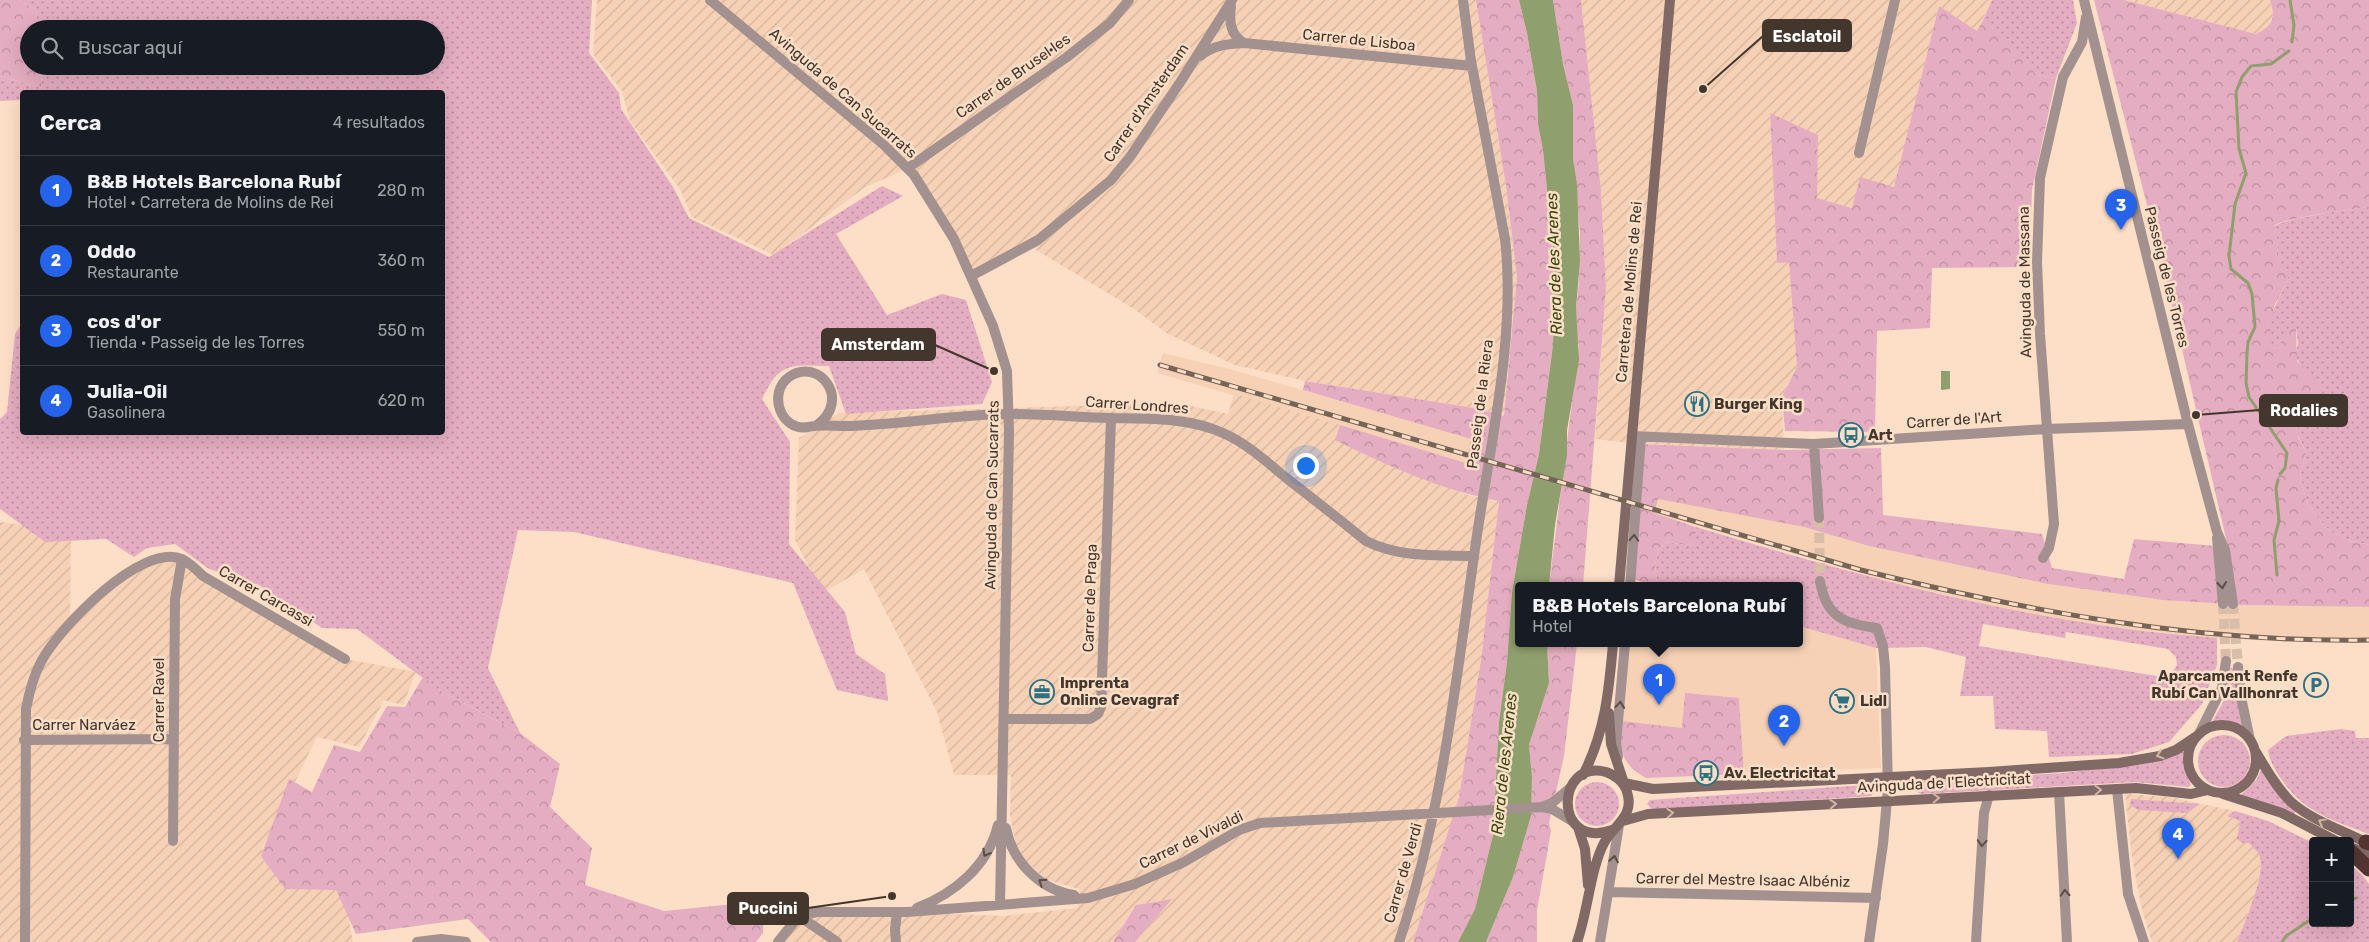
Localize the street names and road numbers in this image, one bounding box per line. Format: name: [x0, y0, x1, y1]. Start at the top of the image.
street label: Avinguda de Can Sucarrats: [766, 24, 921, 162]
street label: Carrer de Lisboa: [1302, 25, 1416, 55]
street label: Carrer de Brusel·les: [952, 29, 1074, 122]
street label: Carrer d'Amsterdam: [1100, 40, 1192, 166]
street label: Carretera de Molins de Rei: [1612, 201, 1646, 383]
street label: Passeig de les Torres: [2141, 205, 2193, 350]
street label: Avinguda de Massana: [2015, 206, 2035, 358]
street label: Passeig de la Riera: [1463, 338, 1497, 470]
street label: Carrer Londres: [1085, 392, 1190, 418]
street label: Avinguda de Can Sucarrats: [981, 400, 1003, 590]
street label: Carrer de l'Art: [1906, 408, 2002, 432]
street label: Carrer de Praga: [1079, 543, 1101, 653]
street label: Carrer Carcassi: [215, 562, 317, 630]
street label: Carrer Ravel: [150, 658, 168, 743]
street label: Carrer Narváez: [32, 716, 136, 734]
street label: Avinguda de l'Electricitat: [1857, 769, 2031, 797]
street label: Carrer de Vivaldi: [1136, 807, 1246, 873]
street label: Carrer de Verdi: [1380, 821, 1426, 925]
street label: Carrer del Mestre Isaac Albéniz: [1636, 869, 1851, 891]

